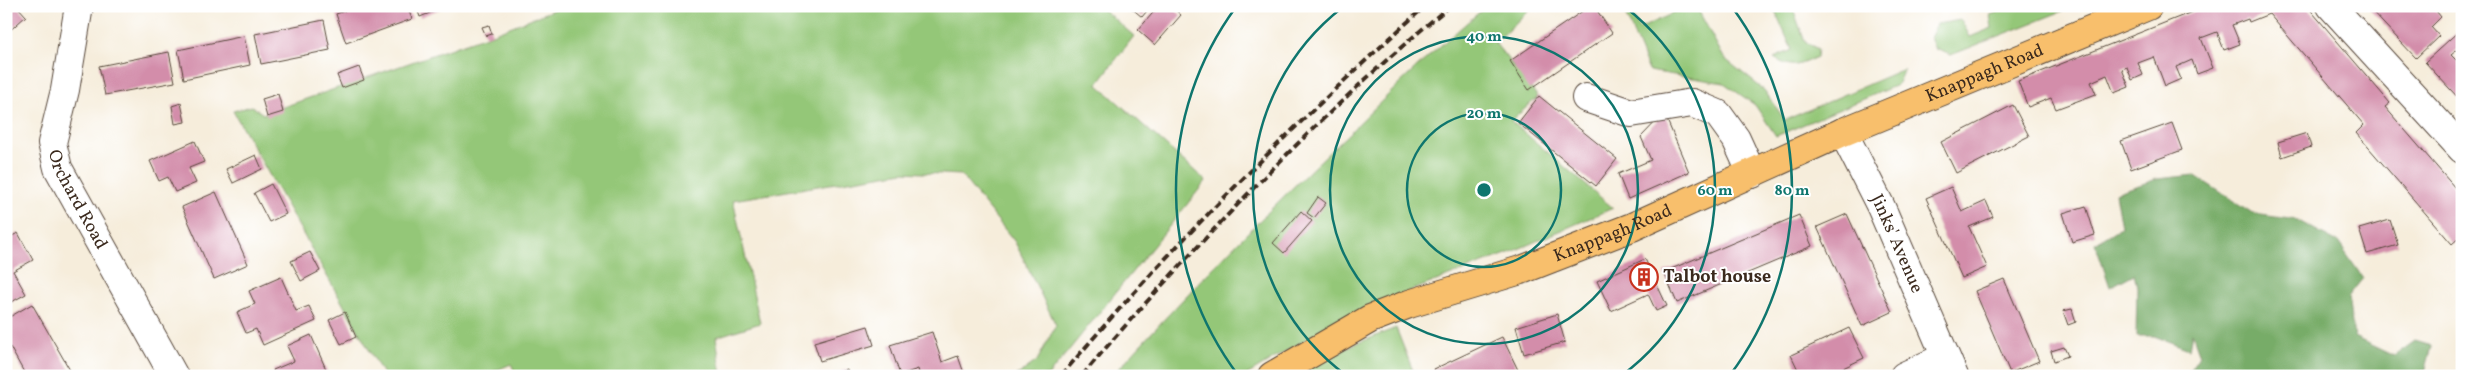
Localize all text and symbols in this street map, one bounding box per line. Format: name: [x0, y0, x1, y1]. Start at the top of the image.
text: 40 m: [1466, 27, 1502, 48]
street label: Knappagh Road: [1922, 38, 2048, 109]
text: 20 m: [1467, 104, 1502, 125]
street label: Orchard Road: [42, 147, 114, 254]
centre of rings: [1475, 181, 1493, 199]
text: 60 m: [1698, 181, 1733, 202]
text: 80 m: [1775, 181, 1810, 202]
street label: Jinks' Avenue: [1864, 190, 1929, 297]
street label: Knappagh Road: [1550, 198, 1676, 269]
building icon: Talbot house: [1629, 262, 1659, 292]
place label: Talbot house: [1663, 265, 1771, 290]

